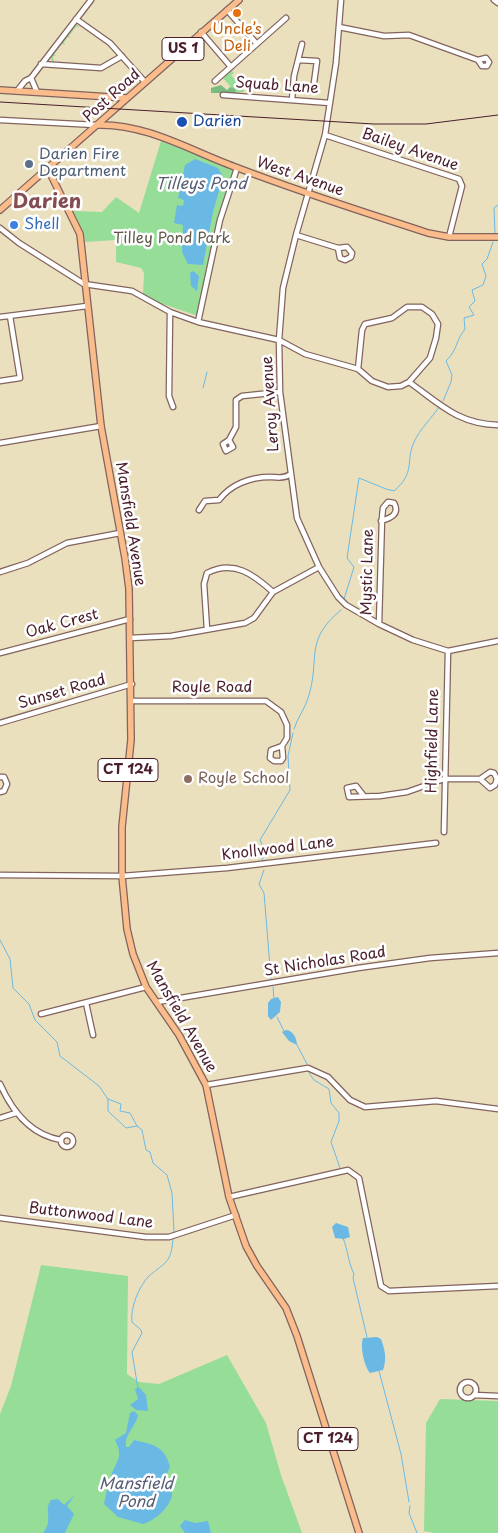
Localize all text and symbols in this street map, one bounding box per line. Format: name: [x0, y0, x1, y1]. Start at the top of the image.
marker: Uncle’s Deli: [231, 7, 243, 19]
place label: Uncle’s Deli: [212, 21, 262, 56]
road number: US 1: [162, 38, 204, 61]
street label: Post Road: [80, 66, 144, 126]
street label: Squab Lane: [235, 74, 319, 98]
place label: Darien: [193, 113, 241, 131]
marker: Darien: [175, 115, 189, 129]
street label: Bailey Avenue: [359, 125, 461, 175]
place label: Darien Fire Department: [39, 146, 126, 181]
street label: West Avenue: [254, 154, 346, 200]
marker: Darien Fire Department: [23, 158, 35, 170]
water label: Tilleys Pond: [155, 175, 247, 195]
district label: Darien: [13, 190, 81, 214]
place label: Shell: [24, 216, 59, 234]
marker: Shell: [8, 219, 20, 231]
park label: Tilley Pond Park: [113, 230, 231, 248]
street label: Leroy Avenue: [259, 355, 283, 453]
street label: Mansfield Avenue: [111, 461, 149, 587]
street label: Mystic Lane: [358, 529, 378, 615]
street label: Oak Crest: [24, 606, 100, 642]
street label: Sunset Road: [16, 671, 108, 713]
street label: Royle Road: [172, 679, 252, 697]
street label: Highfield Lane: [423, 689, 443, 793]
road number: CT 124: [98, 758, 158, 782]
place label: Royle School: [198, 770, 289, 788]
marker: Royle School: [182, 773, 194, 785]
street label: Knollwood Lane: [221, 833, 335, 865]
street label: St Nicholas Road: [263, 944, 387, 980]
street label: Mansfield Avenue: [142, 958, 220, 1076]
street label: Buttonwood Lane: [28, 1199, 154, 1233]
road number: CT 124: [298, 1428, 358, 1450]
water label: Mansfield Pond: [99, 1475, 173, 1513]

